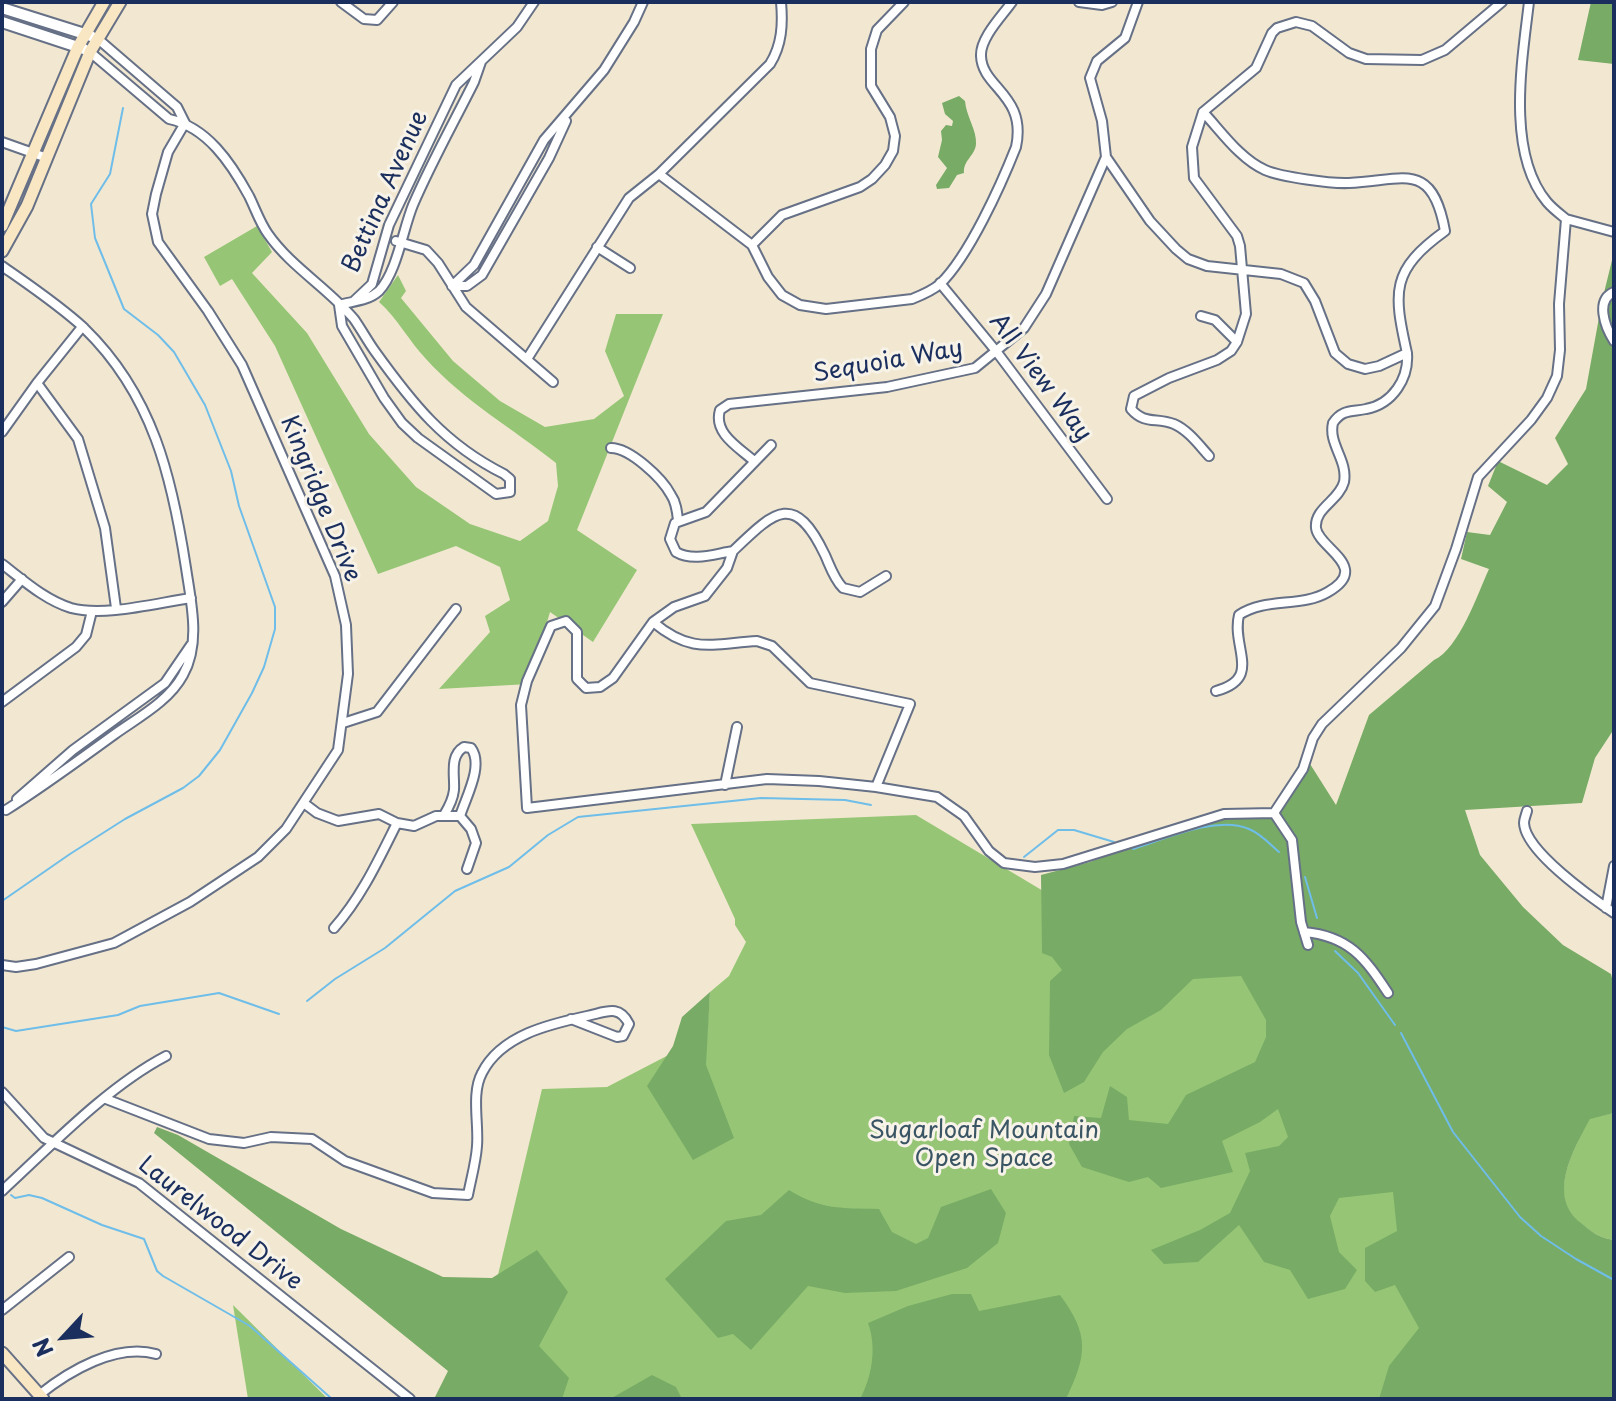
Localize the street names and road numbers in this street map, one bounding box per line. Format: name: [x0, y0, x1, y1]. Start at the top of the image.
street label: Bettina Avenue: [337, 107, 435, 277]
street label: All View Way: [983, 308, 1097, 448]
street label: Sequoia Way: [811, 335, 965, 389]
street label: Kingridge Drive: [274, 412, 366, 586]
street label: Laurelwood Drive: [132, 1151, 308, 1297]

